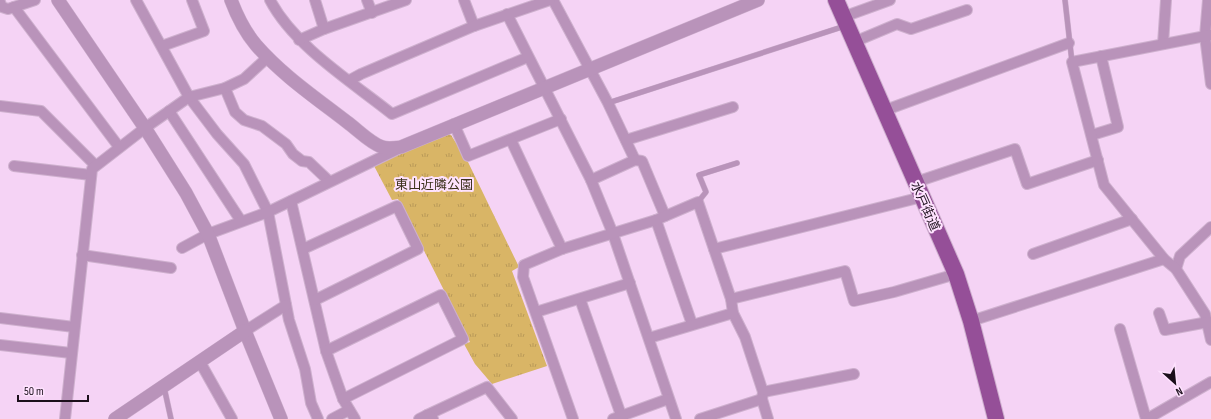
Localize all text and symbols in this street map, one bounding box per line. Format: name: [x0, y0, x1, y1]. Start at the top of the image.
park label: 東山近隣公園: [395, 177, 473, 193]
street label: 水戸街道: [907, 179, 943, 233]
north arrow: [1155, 363, 1195, 403]
scale bar: [18, 377, 88, 403]
text: 50 m: [24, 384, 44, 399]
text: N: [1174, 384, 1185, 399]

